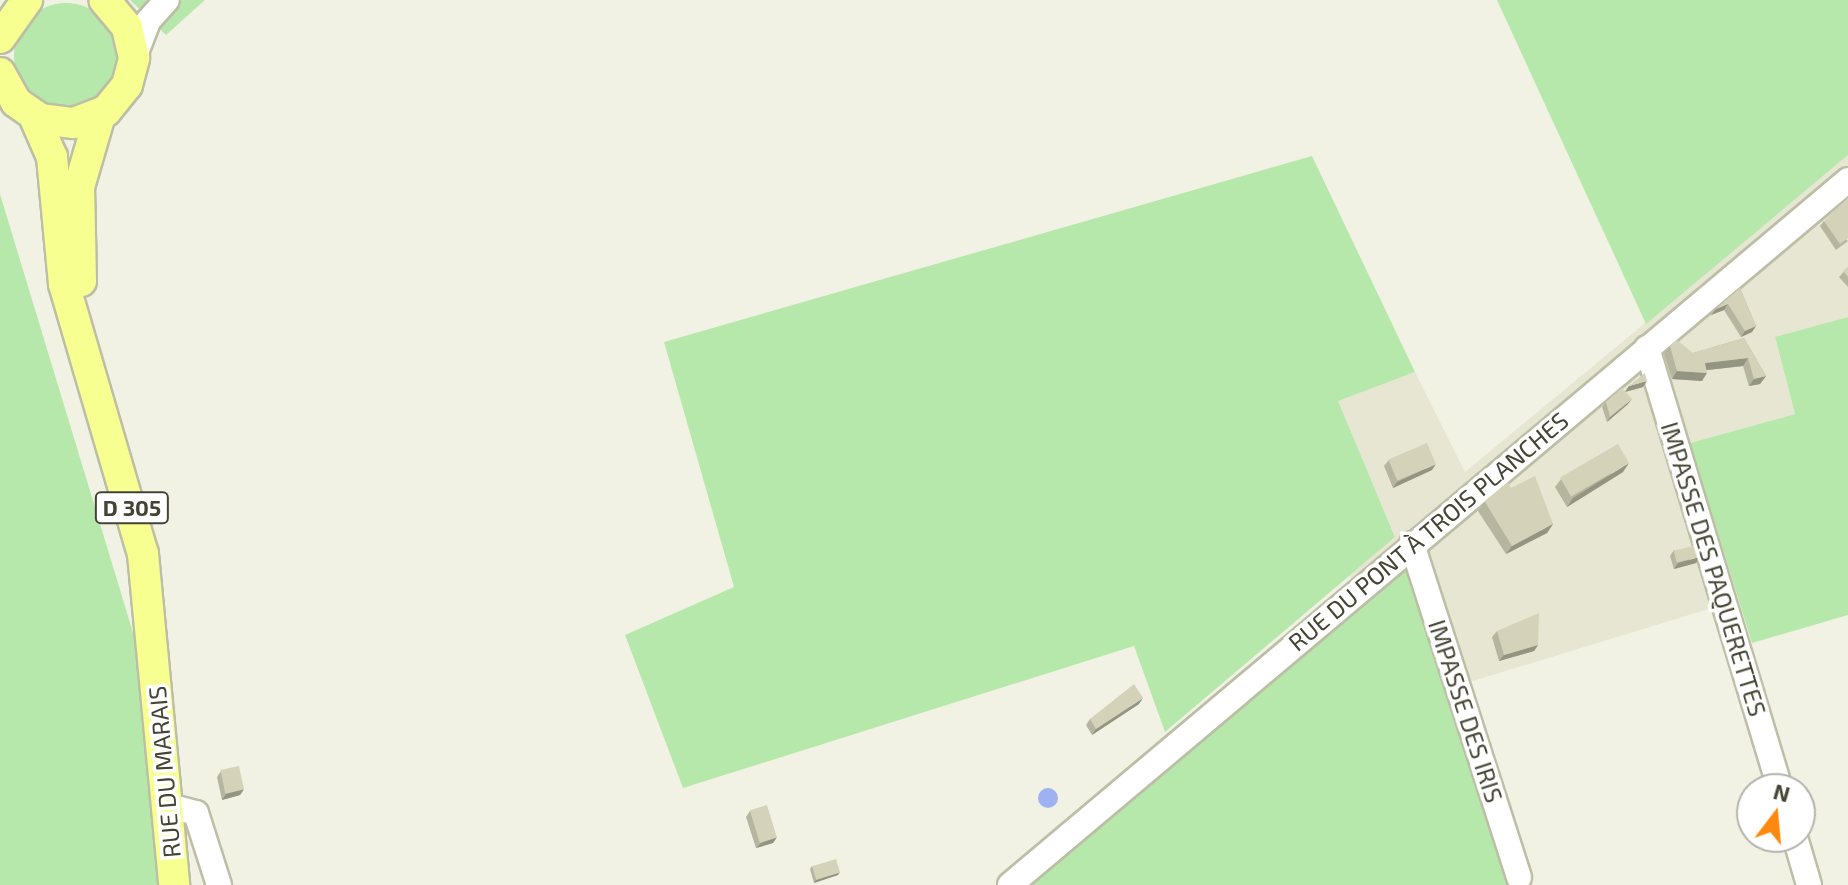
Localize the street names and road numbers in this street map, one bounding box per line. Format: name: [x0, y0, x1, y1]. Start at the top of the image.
street label: RUE DU PONT À TROIS PLANCHES: [1281, 405, 1575, 657]
street label: IMPASSE DES PAQUERETTES: [1655, 418, 1773, 720]
road number: D 305: [94, 490, 170, 526]
street label: IMPASSE DES IRIS: [1423, 616, 1509, 806]
street label: RUE DU MARAIS: [142, 685, 186, 859]

